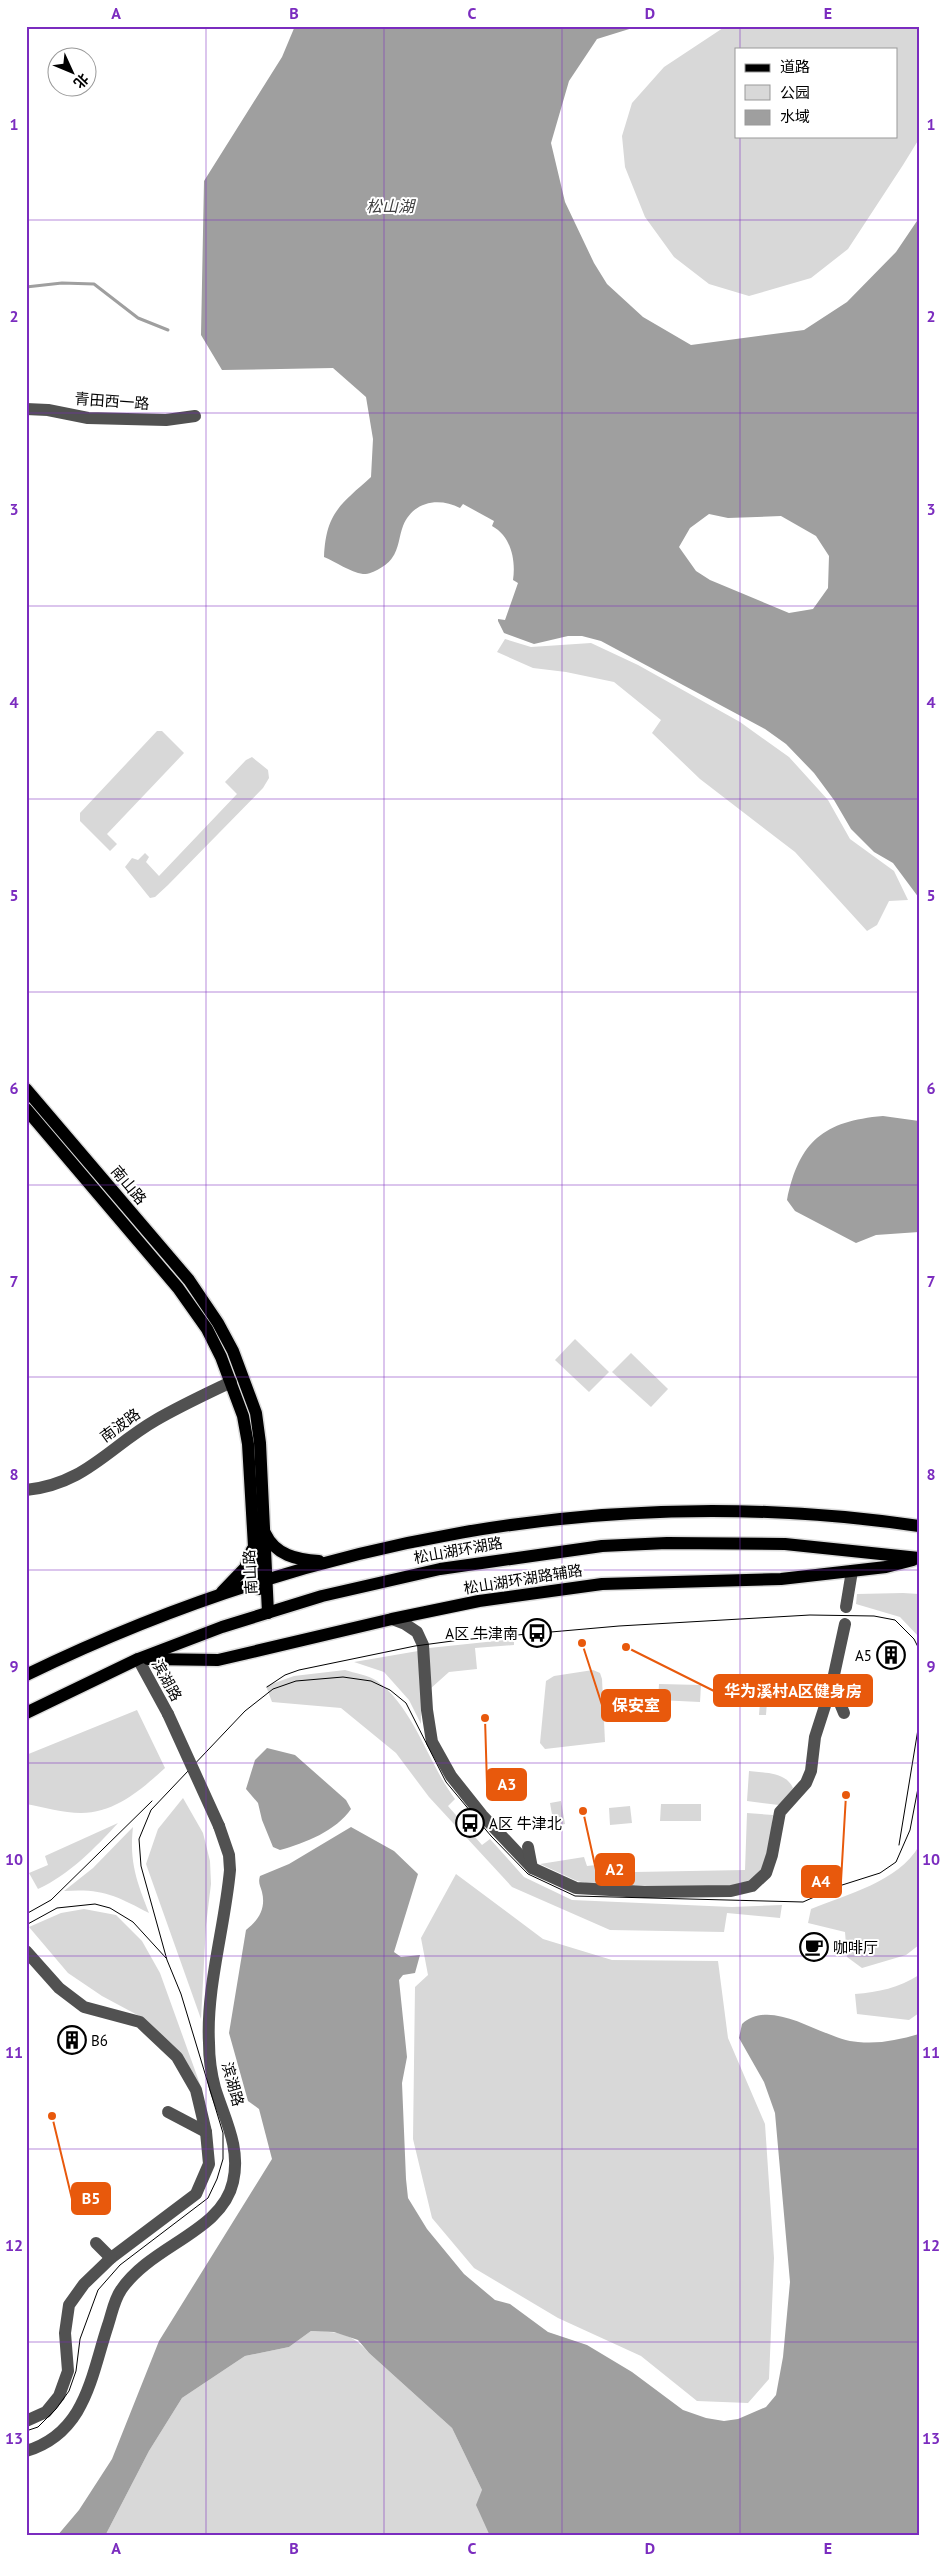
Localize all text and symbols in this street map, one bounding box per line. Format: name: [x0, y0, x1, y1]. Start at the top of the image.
text: A: [111, 3, 121, 23]
text: B: [289, 3, 299, 23]
text: C: [468, 3, 477, 23]
text: D: [645, 3, 655, 23]
text: E: [824, 3, 832, 23]
north arrow: [48, 48, 98, 98]
legend: [735, 48, 898, 138]
text: 道路: [780, 57, 810, 76]
text: 北: [70, 70, 93, 92]
text: 公园: [780, 83, 810, 102]
text: 水域: [780, 107, 810, 126]
text: 1: [9, 114, 19, 134]
text: 1: [926, 114, 936, 134]
water label: 松山湖: [366, 196, 417, 216]
text: 2: [9, 306, 19, 326]
text: 2: [926, 306, 936, 326]
street label: 青田西一路: [74, 389, 150, 413]
text: 3: [9, 499, 19, 519]
text: 3: [926, 499, 936, 519]
text: 4: [9, 692, 19, 712]
text: 4: [926, 692, 936, 712]
text: 5: [9, 885, 19, 905]
text: 5: [926, 885, 936, 905]
text: 6: [9, 1078, 19, 1098]
text: 6: [926, 1078, 936, 1098]
street label: 南山路: [107, 1162, 151, 1208]
text: 7: [9, 1271, 19, 1291]
text: 7: [926, 1271, 936, 1291]
street label: 南波路: [96, 1404, 144, 1446]
text: 8: [9, 1464, 19, 1484]
text: 8: [926, 1464, 936, 1484]
street label: 松山湖环湖路: [412, 1533, 504, 1567]
street label: 南山路: [239, 1549, 261, 1595]
street label: 松山湖环湖路辅路: [462, 1560, 584, 1598]
bus stop icon: A区 牛津南: [522, 1618, 552, 1648]
place label: A区 牛津南: [445, 1624, 518, 1643]
building icon: A5: [876, 1640, 906, 1670]
place label: A5: [855, 1646, 872, 1665]
text: 9: [9, 1656, 19, 1676]
street label: 滨湖路: [148, 1656, 186, 1704]
text: 9: [926, 1656, 936, 1676]
callout: 华为溪村A区健身房: [714, 1675, 872, 1706]
text: 华为溪村A区健身房: [724, 1681, 862, 1701]
callout: 保安室: [602, 1690, 670, 1721]
text: 保安室: [612, 1695, 660, 1715]
callout: A3: [487, 1769, 526, 1800]
text: A3: [498, 1774, 516, 1794]
bus stop icon: A区 牛津北: [455, 1808, 485, 1838]
place label: A区 牛津北: [489, 1814, 562, 1833]
text: 10: [5, 1849, 23, 1869]
text: 10: [922, 1849, 940, 1869]
callout: A2: [596, 1854, 634, 1885]
text: A2: [606, 1859, 624, 1879]
callout: A4: [802, 1866, 841, 1897]
text: A4: [812, 1871, 830, 1891]
cafe icon: 咖啡厅: [799, 1932, 829, 1962]
place label: 咖啡厅: [833, 1938, 878, 1957]
building icon: B6: [57, 2025, 87, 2055]
place label: B6: [91, 2031, 108, 2050]
text: 11: [5, 2042, 23, 2062]
text: 11: [922, 2042, 940, 2062]
street label: 滨湖路: [218, 2060, 248, 2108]
callout: B5: [72, 2183, 110, 2214]
text: B5: [82, 2188, 100, 2208]
text: 12: [5, 2235, 23, 2255]
text: 12: [922, 2235, 940, 2255]
text: 13: [5, 2428, 23, 2448]
text: 13: [922, 2428, 940, 2448]
text: A: [111, 2538, 121, 2558]
text: B: [289, 2538, 299, 2558]
text: C: [468, 2538, 477, 2558]
text: D: [645, 2538, 655, 2558]
text: E: [824, 2538, 832, 2558]

